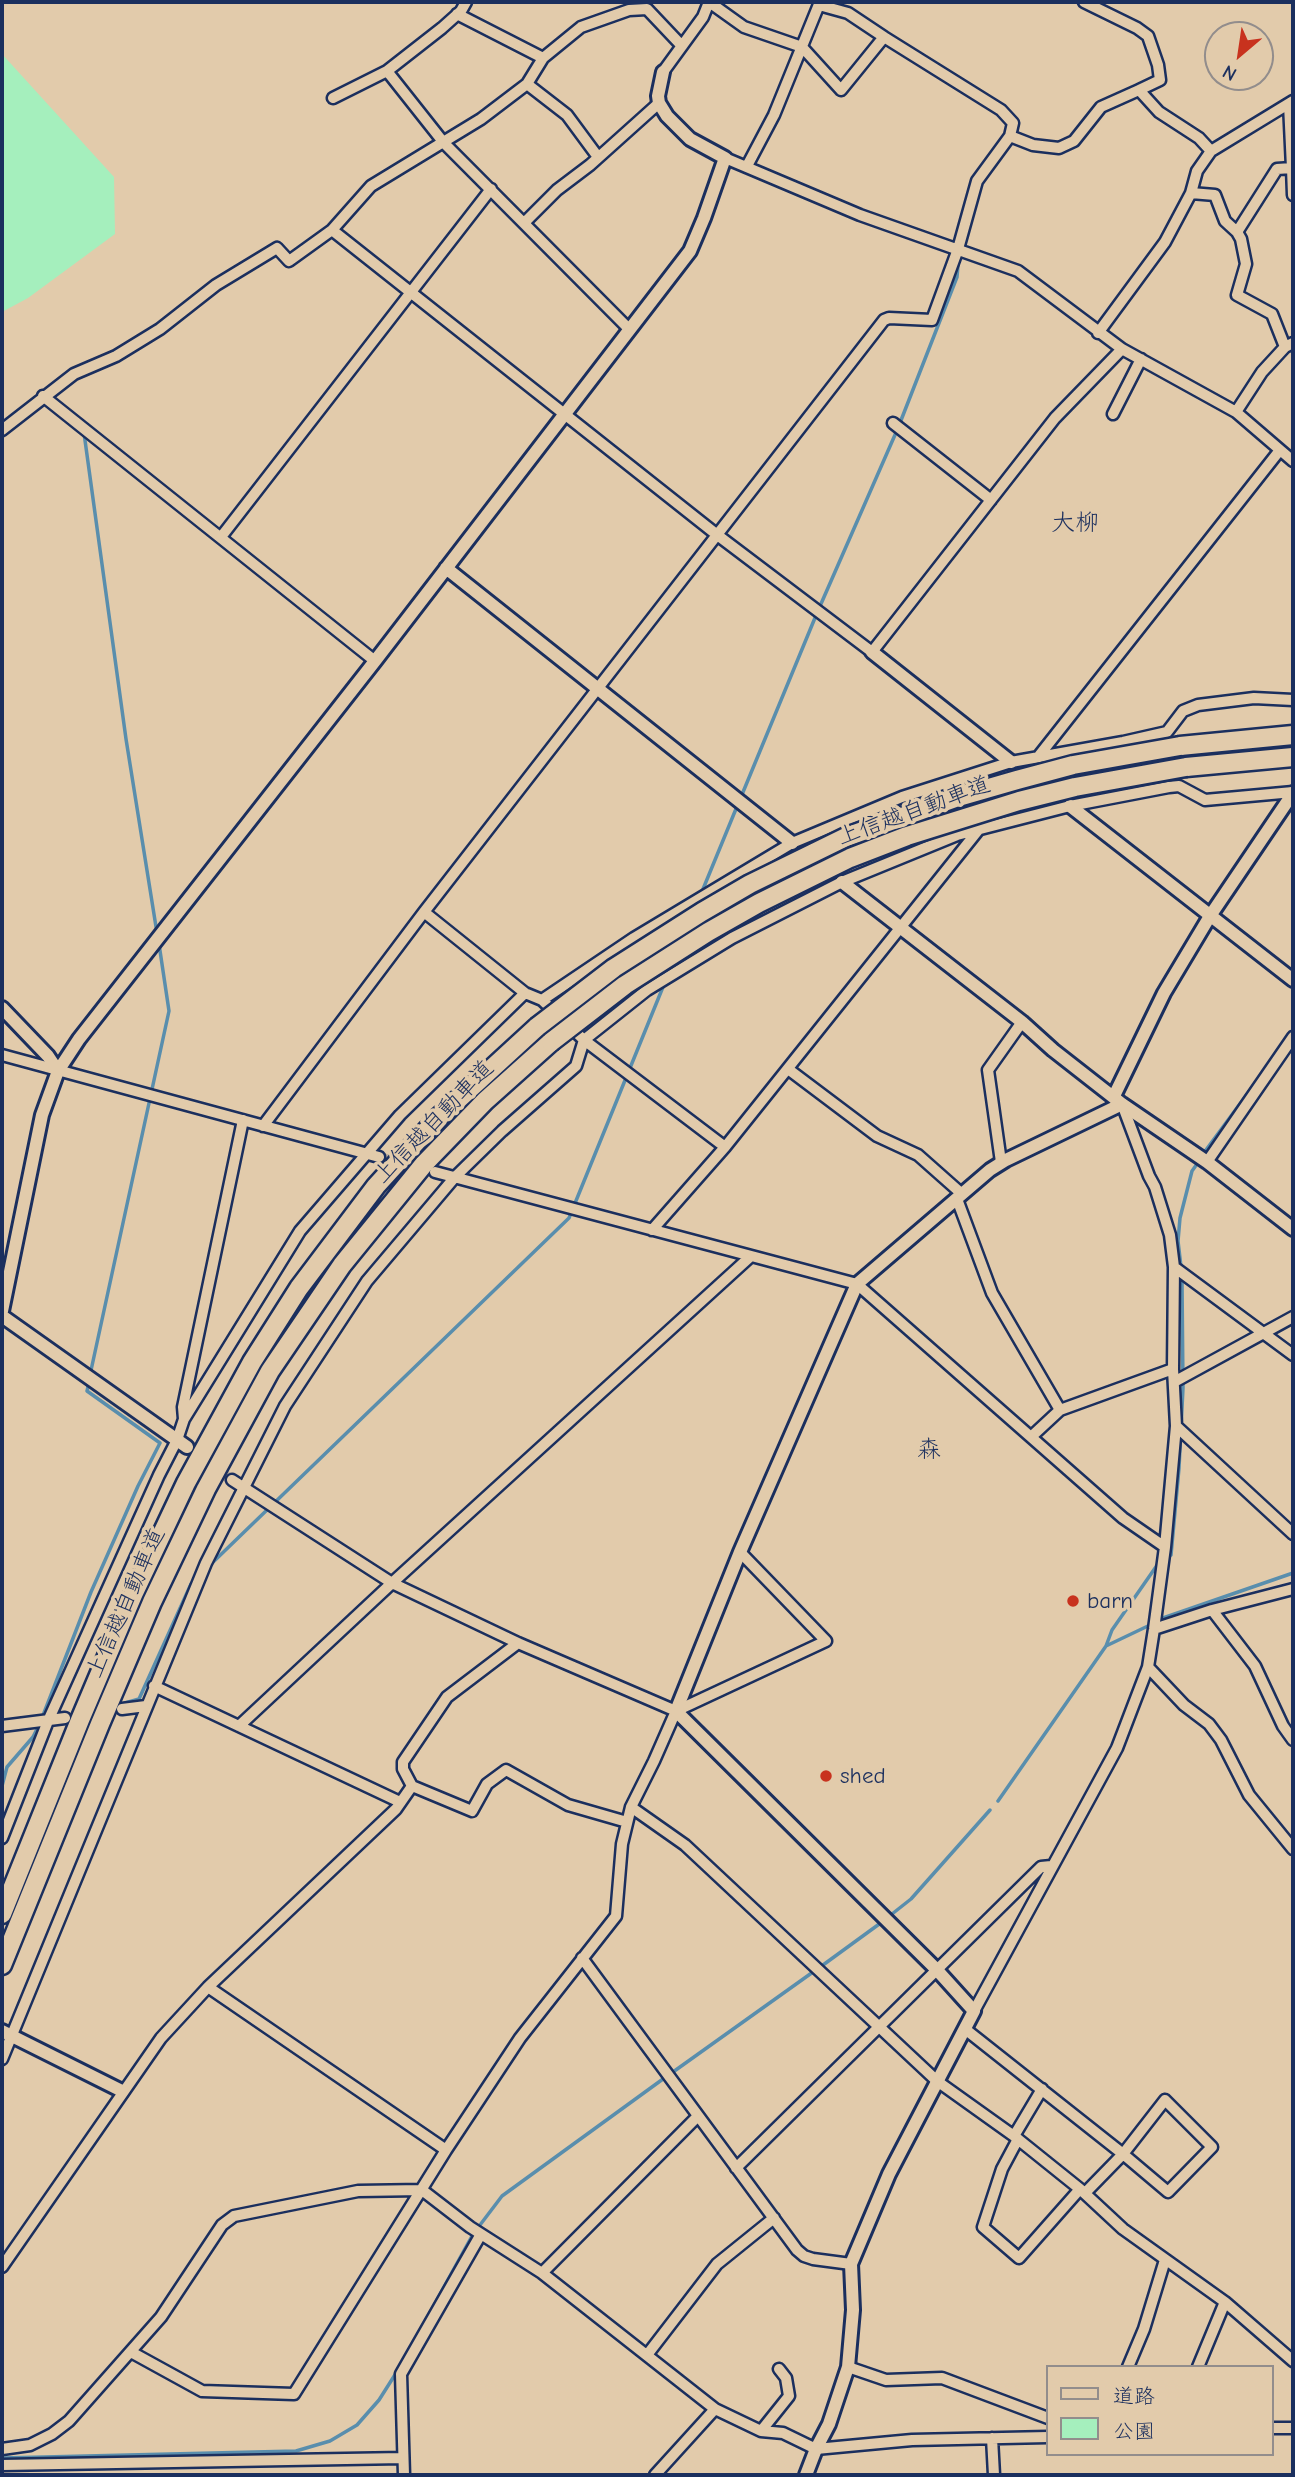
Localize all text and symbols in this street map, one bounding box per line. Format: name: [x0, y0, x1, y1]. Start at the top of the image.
north arrow: [1204, 21, 1274, 91]
text: N: [1219, 60, 1241, 85]
district label: 大柳: [1051, 509, 1099, 537]
street label: 上信越自動車道: [834, 770, 994, 852]
street label: 上信越自動車道: [368, 1055, 500, 1189]
district label: 森: [917, 1436, 941, 1464]
street label: 上信越自動車道: [81, 1524, 171, 1682]
place label: barn: [1087, 1587, 1133, 1615]
marker: barn: [1065, 1593, 1081, 1609]
place label: shed: [840, 1762, 886, 1790]
marker: shed: [818, 1768, 834, 1784]
legend: [1046, 2365, 1274, 2456]
text: 道路: [1113, 2384, 1155, 2408]
text: 公園: [1113, 2419, 1155, 2443]

